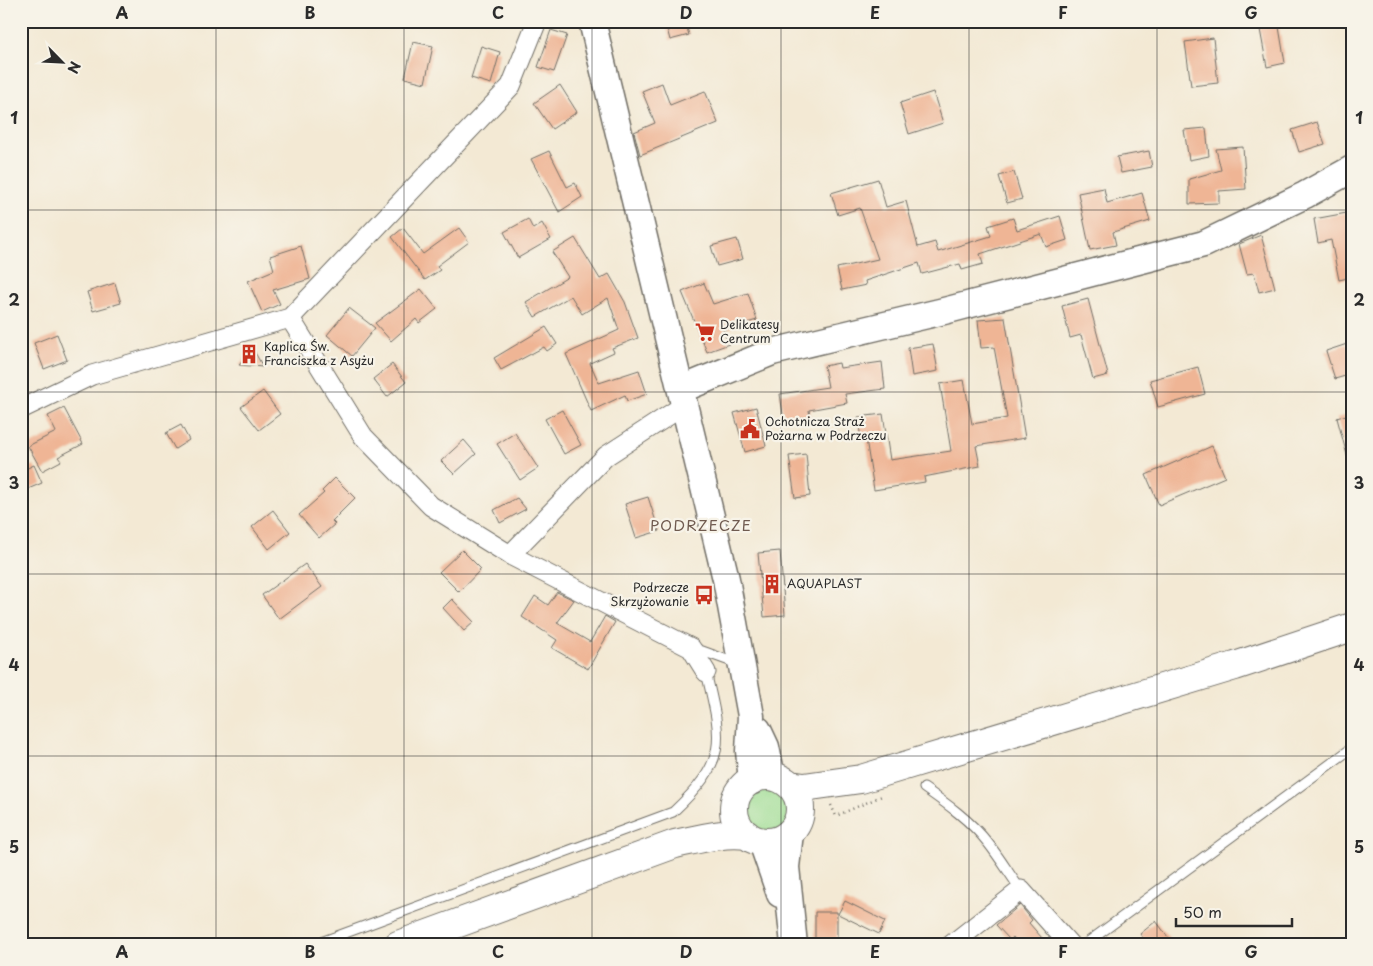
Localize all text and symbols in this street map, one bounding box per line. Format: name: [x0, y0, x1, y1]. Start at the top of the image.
text: A: [116, 0, 129, 24]
text: B: [305, 0, 316, 24]
text: C: [492, 0, 504, 24]
text: D: [680, 0, 692, 24]
text: E: [870, 0, 880, 24]
text: F: [1058, 0, 1068, 24]
text: G: [1244, 0, 1258, 24]
north arrow: [38, 38, 88, 88]
text: N: [62, 58, 86, 77]
text: 1: [10, 105, 18, 129]
text: 1: [1355, 105, 1363, 129]
text: 2: [8, 287, 20, 311]
text: 2: [1353, 287, 1365, 311]
place label: Delikatesy Centrum: [720, 315, 779, 347]
supermarket icon: Delikatesy Centrum: [694, 321, 716, 343]
place label: Kaplica Św. Franciszka z Asyżu: [264, 337, 374, 369]
building icon: Kaplica Św. Franciszka z Asyżu: [238, 343, 260, 365]
place label: Ochotnicza Straż Pożarna w Podrzeczu: [765, 412, 887, 444]
public building icon: Ochotnicza Straż Pożarna w Podrzeczu: [739, 418, 761, 440]
text: 3: [9, 470, 19, 494]
text: 3: [1354, 470, 1364, 494]
district label: PODRZECZE: [650, 513, 752, 536]
building icon: AQUAPLAST: [761, 573, 783, 595]
place label: AQUAPLAST: [787, 574, 863, 592]
place label: Podrzecze Skrzyżowanie: [610, 578, 689, 610]
bus stop icon: Podrzecze Skrzyżowanie: [693, 584, 715, 606]
text: 4: [9, 652, 20, 676]
text: 4: [1354, 652, 1365, 676]
text: 5: [9, 834, 19, 858]
text: 5: [1354, 834, 1364, 858]
scale bar: [1176, 896, 1292, 928]
text: 50 m: [1183, 900, 1222, 923]
text: A: [116, 939, 129, 963]
text: B: [305, 939, 316, 963]
text: C: [492, 939, 504, 963]
text: D: [680, 939, 692, 963]
text: E: [870, 939, 880, 963]
text: F: [1058, 939, 1068, 963]
text: G: [1244, 939, 1258, 963]

